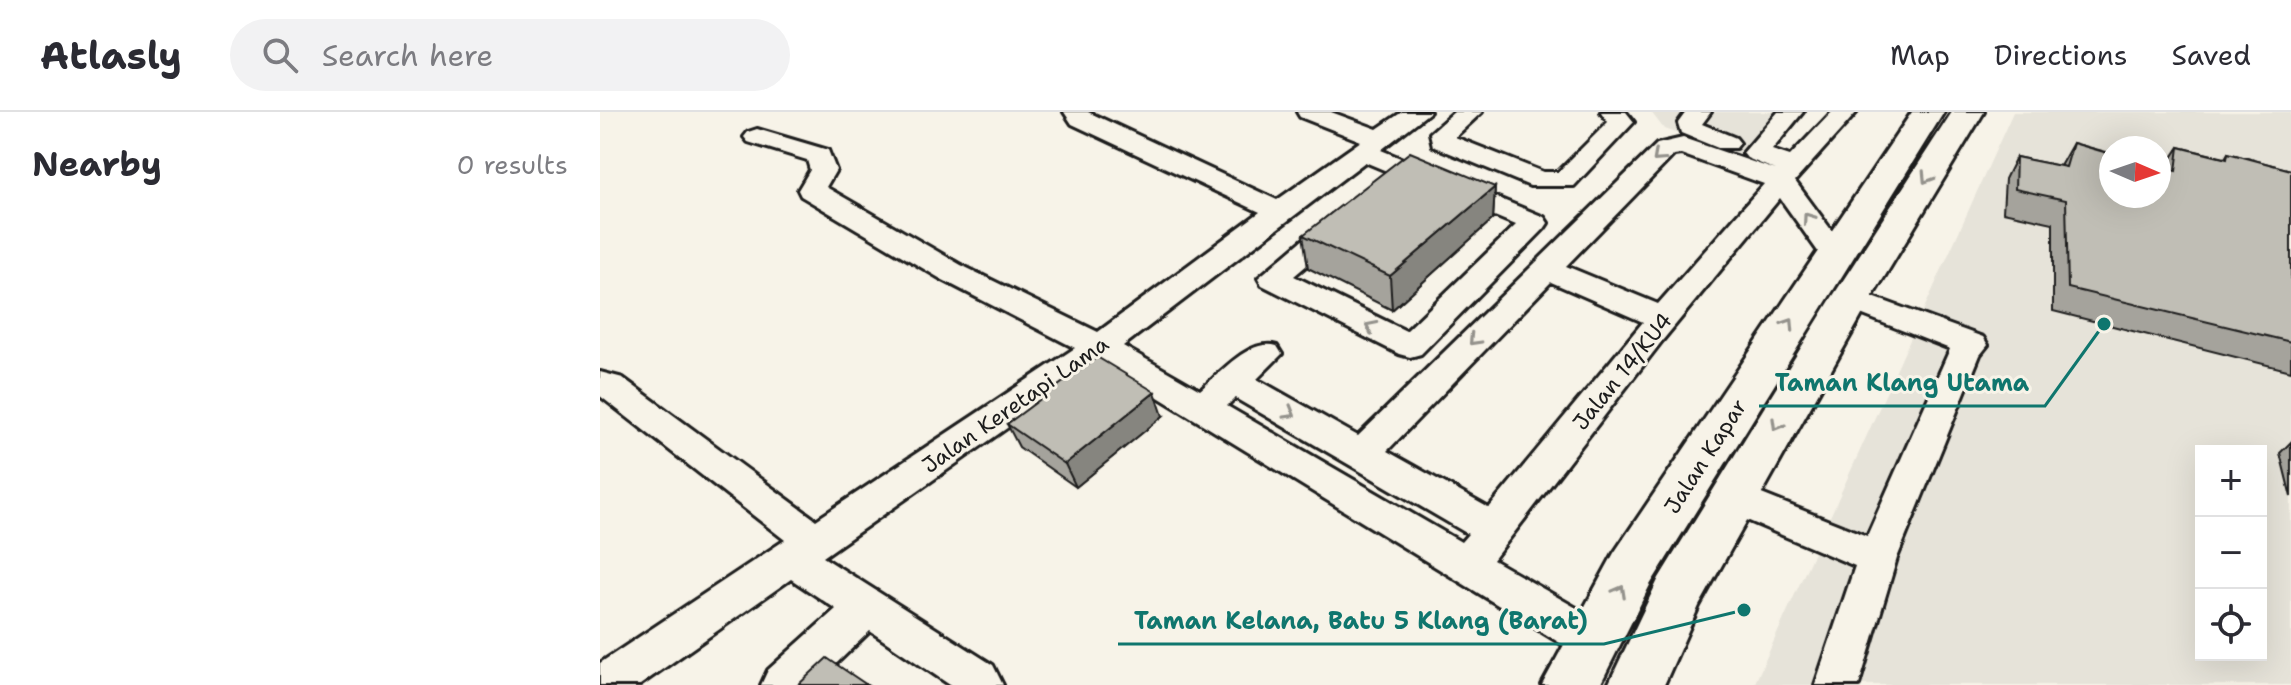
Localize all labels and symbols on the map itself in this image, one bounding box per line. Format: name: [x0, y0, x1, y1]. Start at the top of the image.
north arrow: [2099, 136, 2171, 208]
one-way arrow: [1653, 147, 1668, 162]
one-way arrow: [1921, 169, 1936, 184]
one-way arrow: [1803, 212, 1818, 226]
street label: Jalan 14/KU4: [1566, 307, 1679, 436]
one-way arrow: [1779, 318, 1794, 333]
one-way arrow: [1365, 321, 1379, 337]
street label: Jalan Keretapi Lama: [916, 329, 1114, 480]
one-way arrow: [1468, 331, 1483, 345]
callout: Taman Klang Utama: [1759, 358, 2045, 406]
text: Taman Klang Utama: [1775, 367, 2030, 399]
street label: Jalan Kapar: [1658, 393, 1753, 519]
one-way arrow: [1282, 404, 1296, 419]
one-way arrow: [1772, 416, 1787, 430]
one-way arrow: [1610, 586, 1626, 600]
callout: Taman Kelana, Batu 5 Klang (Barat): [1118, 596, 1604, 644]
text: Taman Kelana, Batu 5 Klang (Barat): [1134, 605, 1588, 637]

